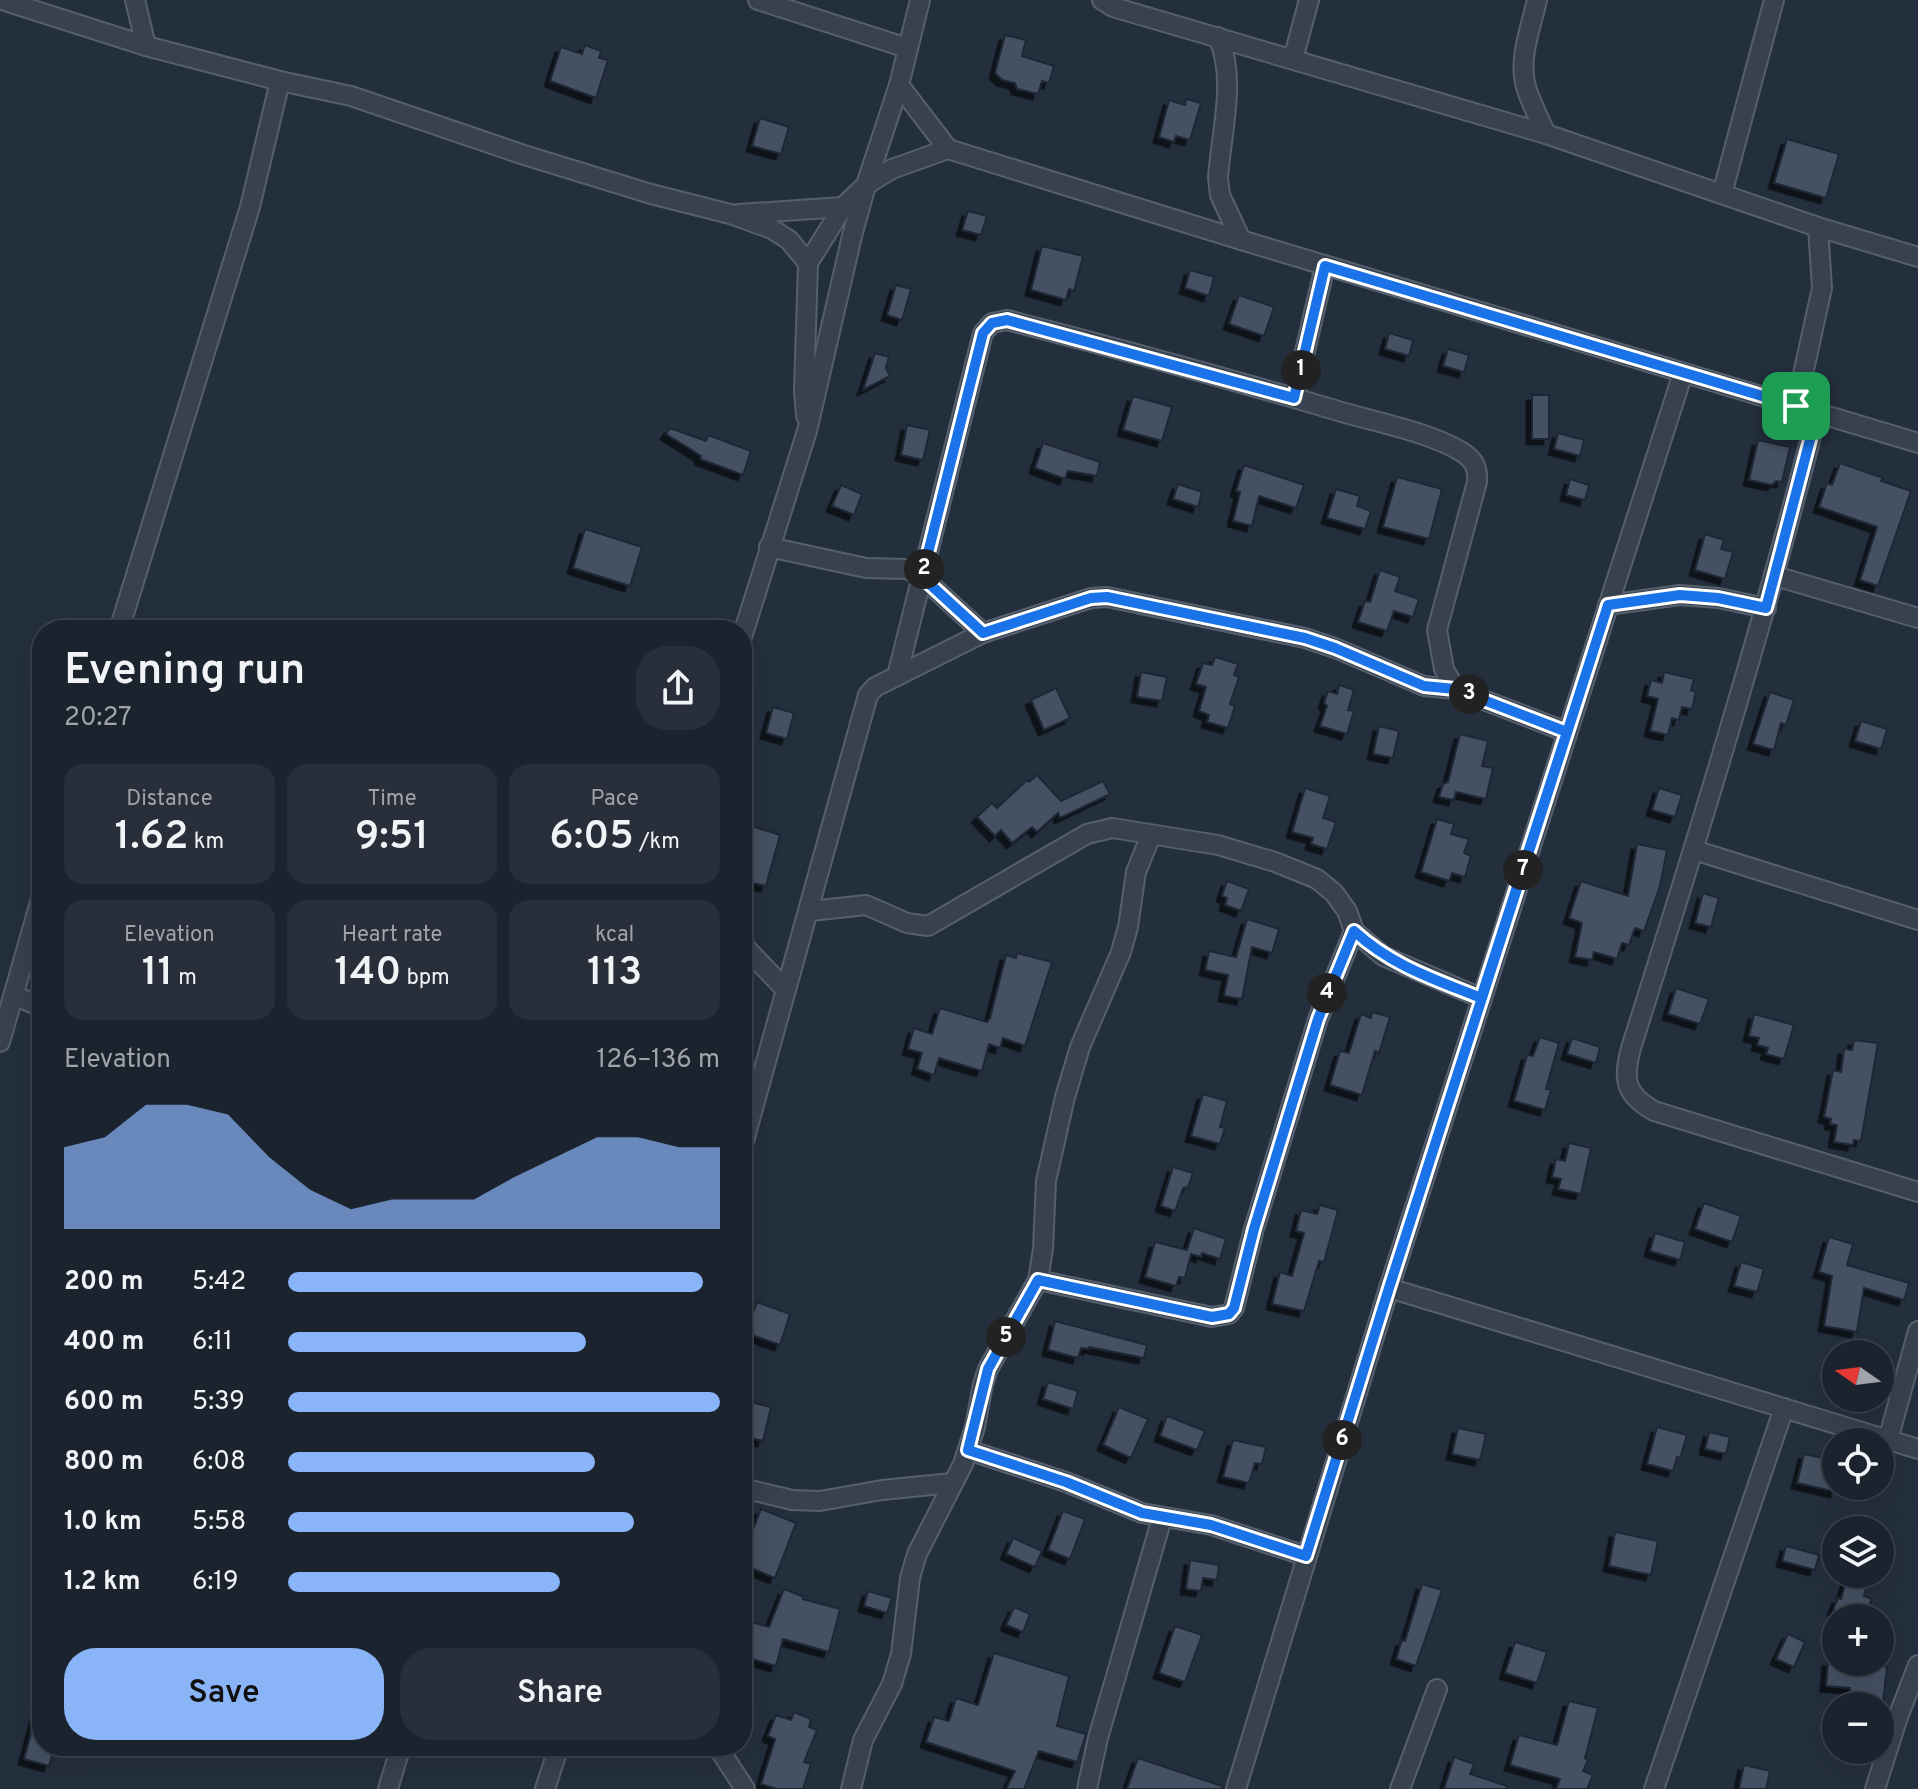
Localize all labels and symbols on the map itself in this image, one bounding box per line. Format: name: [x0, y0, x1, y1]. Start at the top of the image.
pin: 1: [1281, 350, 1321, 390]
pin: [1762, 372, 1830, 440]
pin: 2: [904, 549, 944, 589]
pin: 3: [1449, 674, 1489, 714]
pin: 7: [1503, 850, 1543, 890]
pin: 4: [1307, 973, 1347, 1013]
pin: 5: [986, 1317, 1026, 1357]
north arrow: [1822, 1340, 1894, 1412]
pin: 6: [1322, 1420, 1362, 1460]

